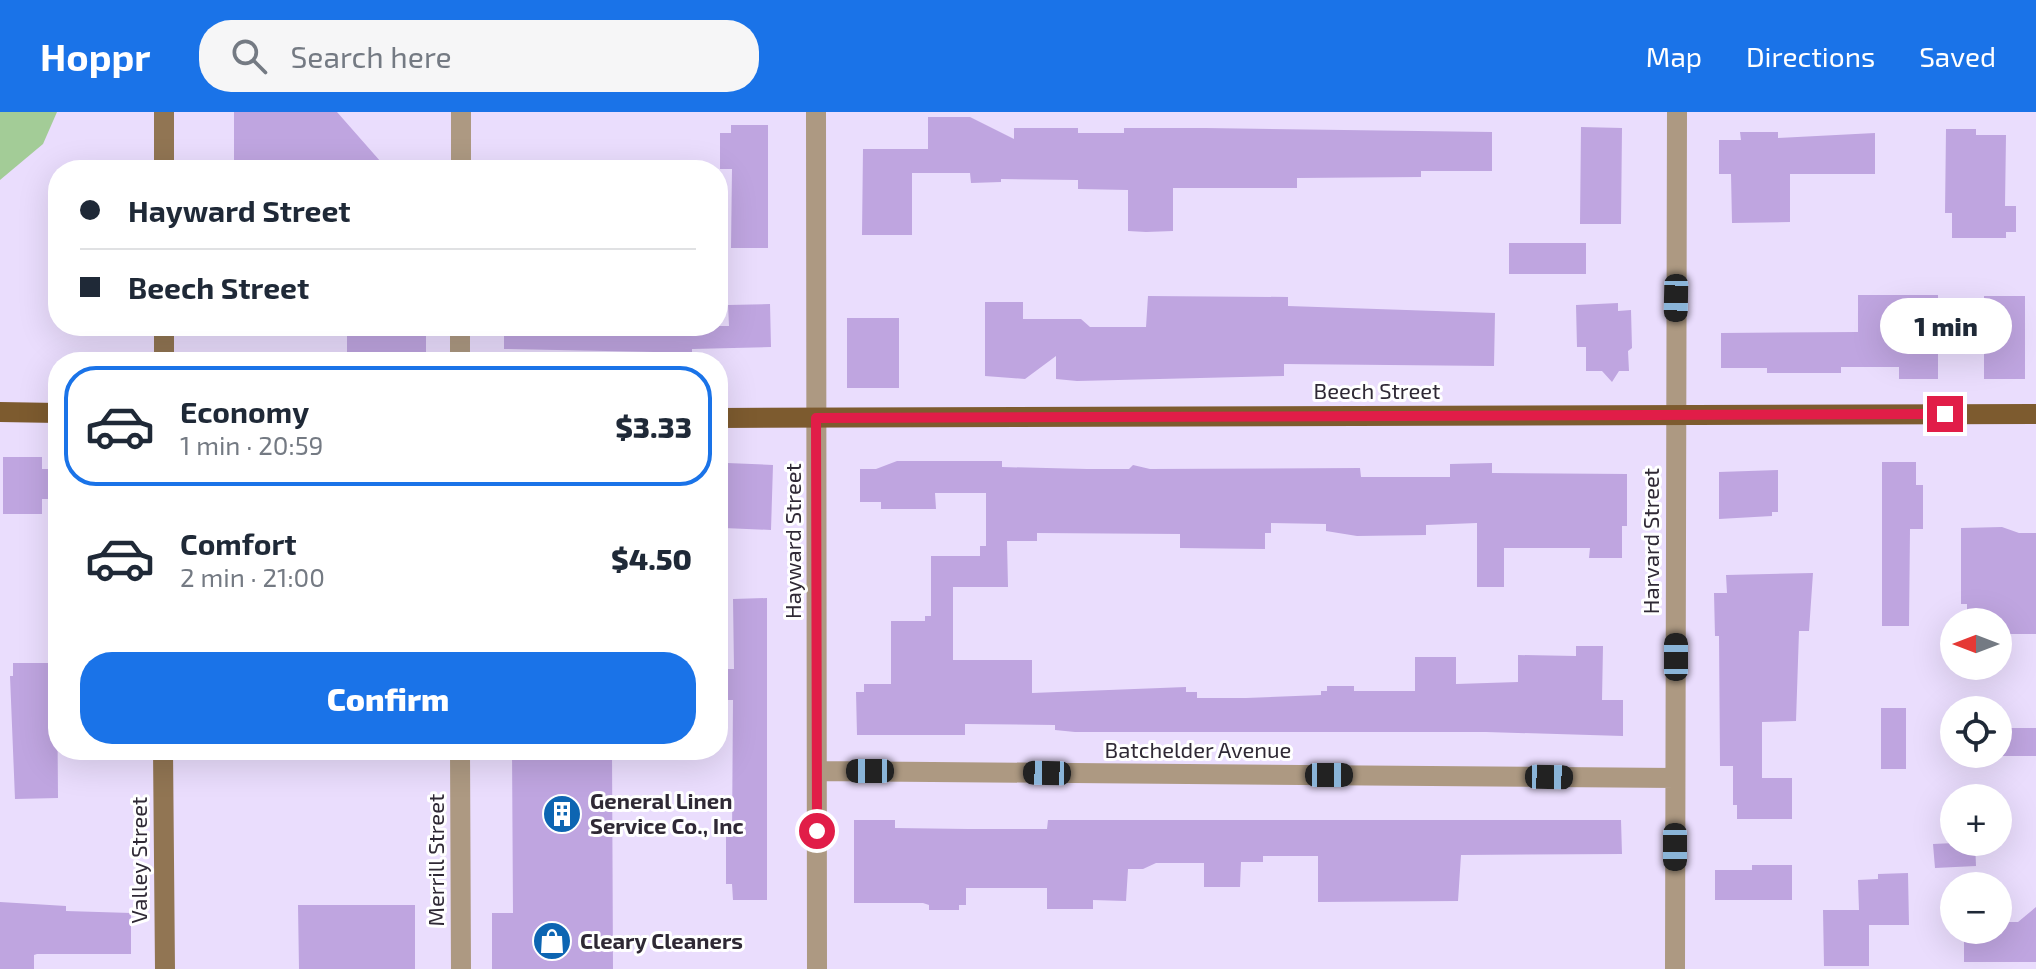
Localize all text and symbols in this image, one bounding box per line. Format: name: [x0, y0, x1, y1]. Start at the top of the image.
search box: [199, 20, 759, 92]
text: Hoppr: [40, 33, 151, 79]
icon: search: [227, 34, 271, 78]
text: Search here: [291, 38, 452, 74]
text: Map: [1646, 39, 1702, 73]
text: Directions: [1746, 39, 1875, 73]
text: Saved: [1919, 39, 1996, 73]
text: Hayward Street: [128, 192, 351, 228]
text: Beech Street: [128, 269, 309, 305]
car: [1664, 274, 1688, 322]
callout: 1 min: [1879, 298, 2011, 354]
text: 1 min: [1914, 310, 1978, 341]
street label: Beech Street: [1314, 377, 1440, 403]
icon: car: [84, 390, 156, 462]
text: Economy: [180, 393, 309, 429]
route end: [1927, 396, 1963, 432]
text: $3.33: [615, 408, 692, 444]
text: 1 min · 20:59: [180, 429, 323, 460]
street label: Hayward Street: [779, 463, 805, 619]
street label: Harvard Street: [1637, 468, 1663, 614]
icon: car: [84, 522, 156, 594]
text: Comfort: [180, 525, 297, 561]
text: $4.50: [611, 540, 692, 576]
text: 2 min · 21:00: [180, 561, 325, 592]
north arrow: [1940, 608, 2012, 680]
map controls: [1940, 608, 2012, 944]
car: [1664, 633, 1688, 681]
button: Confirm: [80, 652, 696, 744]
button: locate: [1940, 696, 2012, 768]
street label: Batchelder Avenue: [1105, 736, 1291, 762]
car: [846, 759, 894, 783]
car: [1023, 761, 1071, 785]
car: [1305, 763, 1353, 787]
car: [1525, 765, 1573, 789]
button: +: [1940, 784, 2012, 856]
place label: General Linen Service Co., Inc: [590, 787, 744, 838]
building icon: General Linen Service Co., Inc: [541, 793, 583, 835]
street label: Merrill Street: [422, 794, 448, 926]
street label: Valley Street: [125, 797, 151, 923]
route start: [799, 813, 835, 849]
car: [1663, 823, 1687, 871]
button: −: [1940, 872, 2012, 944]
shop icon: Cleary Cleaners: [531, 920, 573, 962]
place label: Cleary Cleaners: [580, 927, 743, 954]

